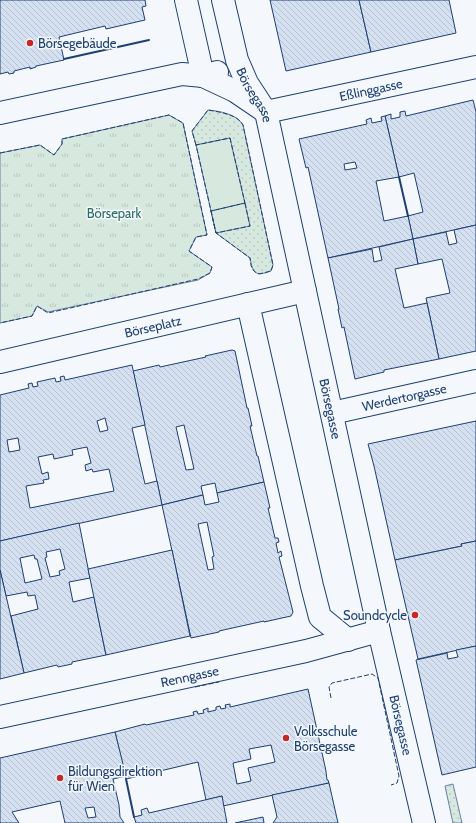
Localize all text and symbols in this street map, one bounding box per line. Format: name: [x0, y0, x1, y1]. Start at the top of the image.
place label: Börsegebäude: [38, 35, 117, 51]
marker: Börsegebäude: [25, 38, 35, 48]
street label: Börsegasse: [233, 65, 276, 124]
street label: Eßlinggasse: [338, 75, 404, 104]
park label: Börsepark: [87, 205, 141, 221]
street label: Börseplatz: [123, 312, 183, 341]
street label: Börsegasse: [316, 377, 345, 441]
street label: Werdertorgasse: [360, 380, 448, 414]
place label: Soundcycle: [343, 607, 407, 623]
marker: Soundcycle: [410, 610, 420, 620]
street label: Renngasse: [159, 662, 220, 690]
street label: Börsegasse: [386, 693, 416, 757]
place label: Volksschule Börsegasse: [294, 723, 358, 754]
marker: Volksschule Börsegasse: [281, 733, 291, 743]
place label: Bildungsdirektion für Wien: [68, 763, 163, 794]
marker: Bildungsdirektion für Wien: [55, 773, 65, 783]

